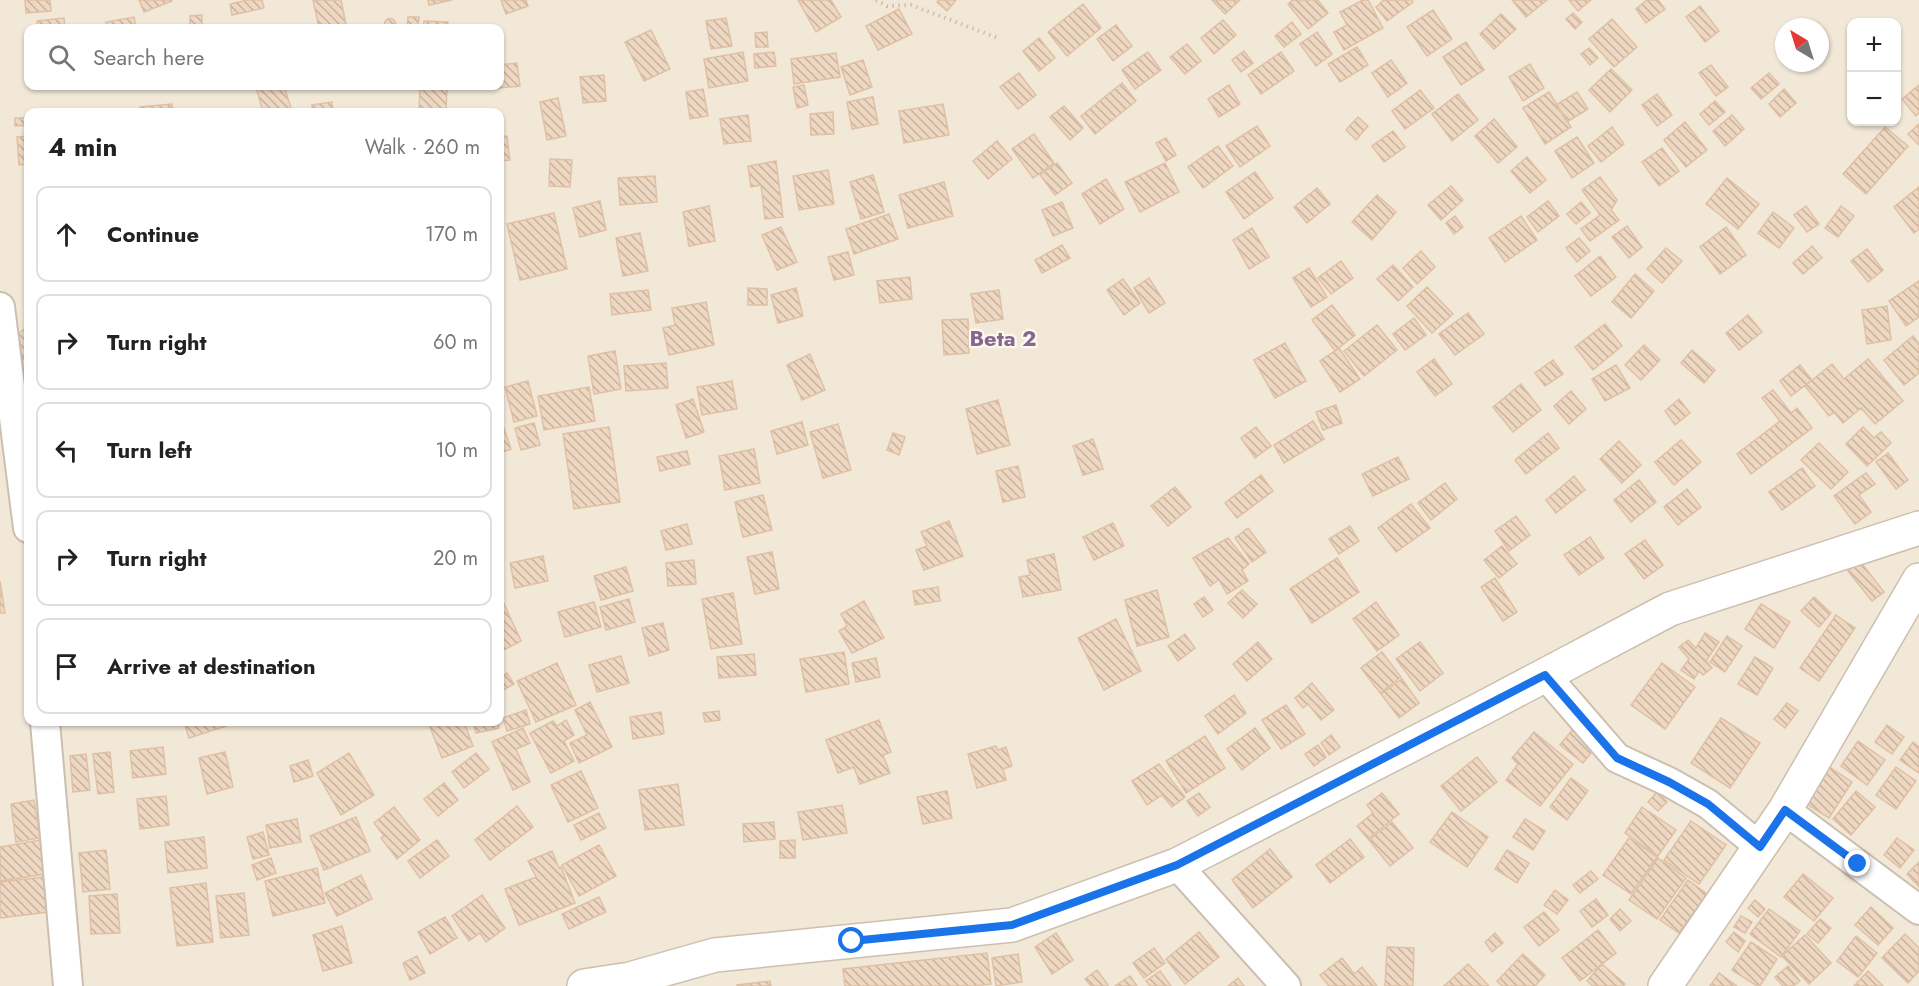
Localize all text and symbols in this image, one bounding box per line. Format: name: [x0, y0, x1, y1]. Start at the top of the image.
north arrow: [1775, 18, 1829, 72]
map controls: [1847, 18, 1901, 126]
button: +: [1847, 18, 1901, 72]
search box: [24, 24, 504, 90]
icon: search: [45, 41, 78, 74]
text: Search here: [93, 41, 204, 73]
button: −: [1847, 72, 1901, 126]
text: 4 min: [48, 128, 117, 166]
text: Walk · 260 m: [365, 133, 480, 162]
icon: ahead: [50, 218, 83, 251]
text: Continue: [107, 218, 199, 250]
text: 170 m: [425, 220, 478, 249]
district label: Beta 2: [969, 322, 1037, 354]
icon: right: [50, 326, 83, 359]
text: Turn right: [107, 326, 207, 358]
text: 60 m: [433, 328, 478, 357]
icon: left: [50, 434, 83, 467]
text: Turn left: [107, 434, 192, 466]
text: 10 m: [435, 436, 478, 465]
icon: right: [50, 542, 83, 575]
text: Turn right: [107, 542, 207, 574]
text: 20 m: [433, 544, 478, 573]
icon: arrive: [50, 650, 83, 683]
text: Arrive at destination: [107, 650, 316, 682]
route end: [1844, 850, 1870, 876]
route start: [838, 927, 864, 953]

